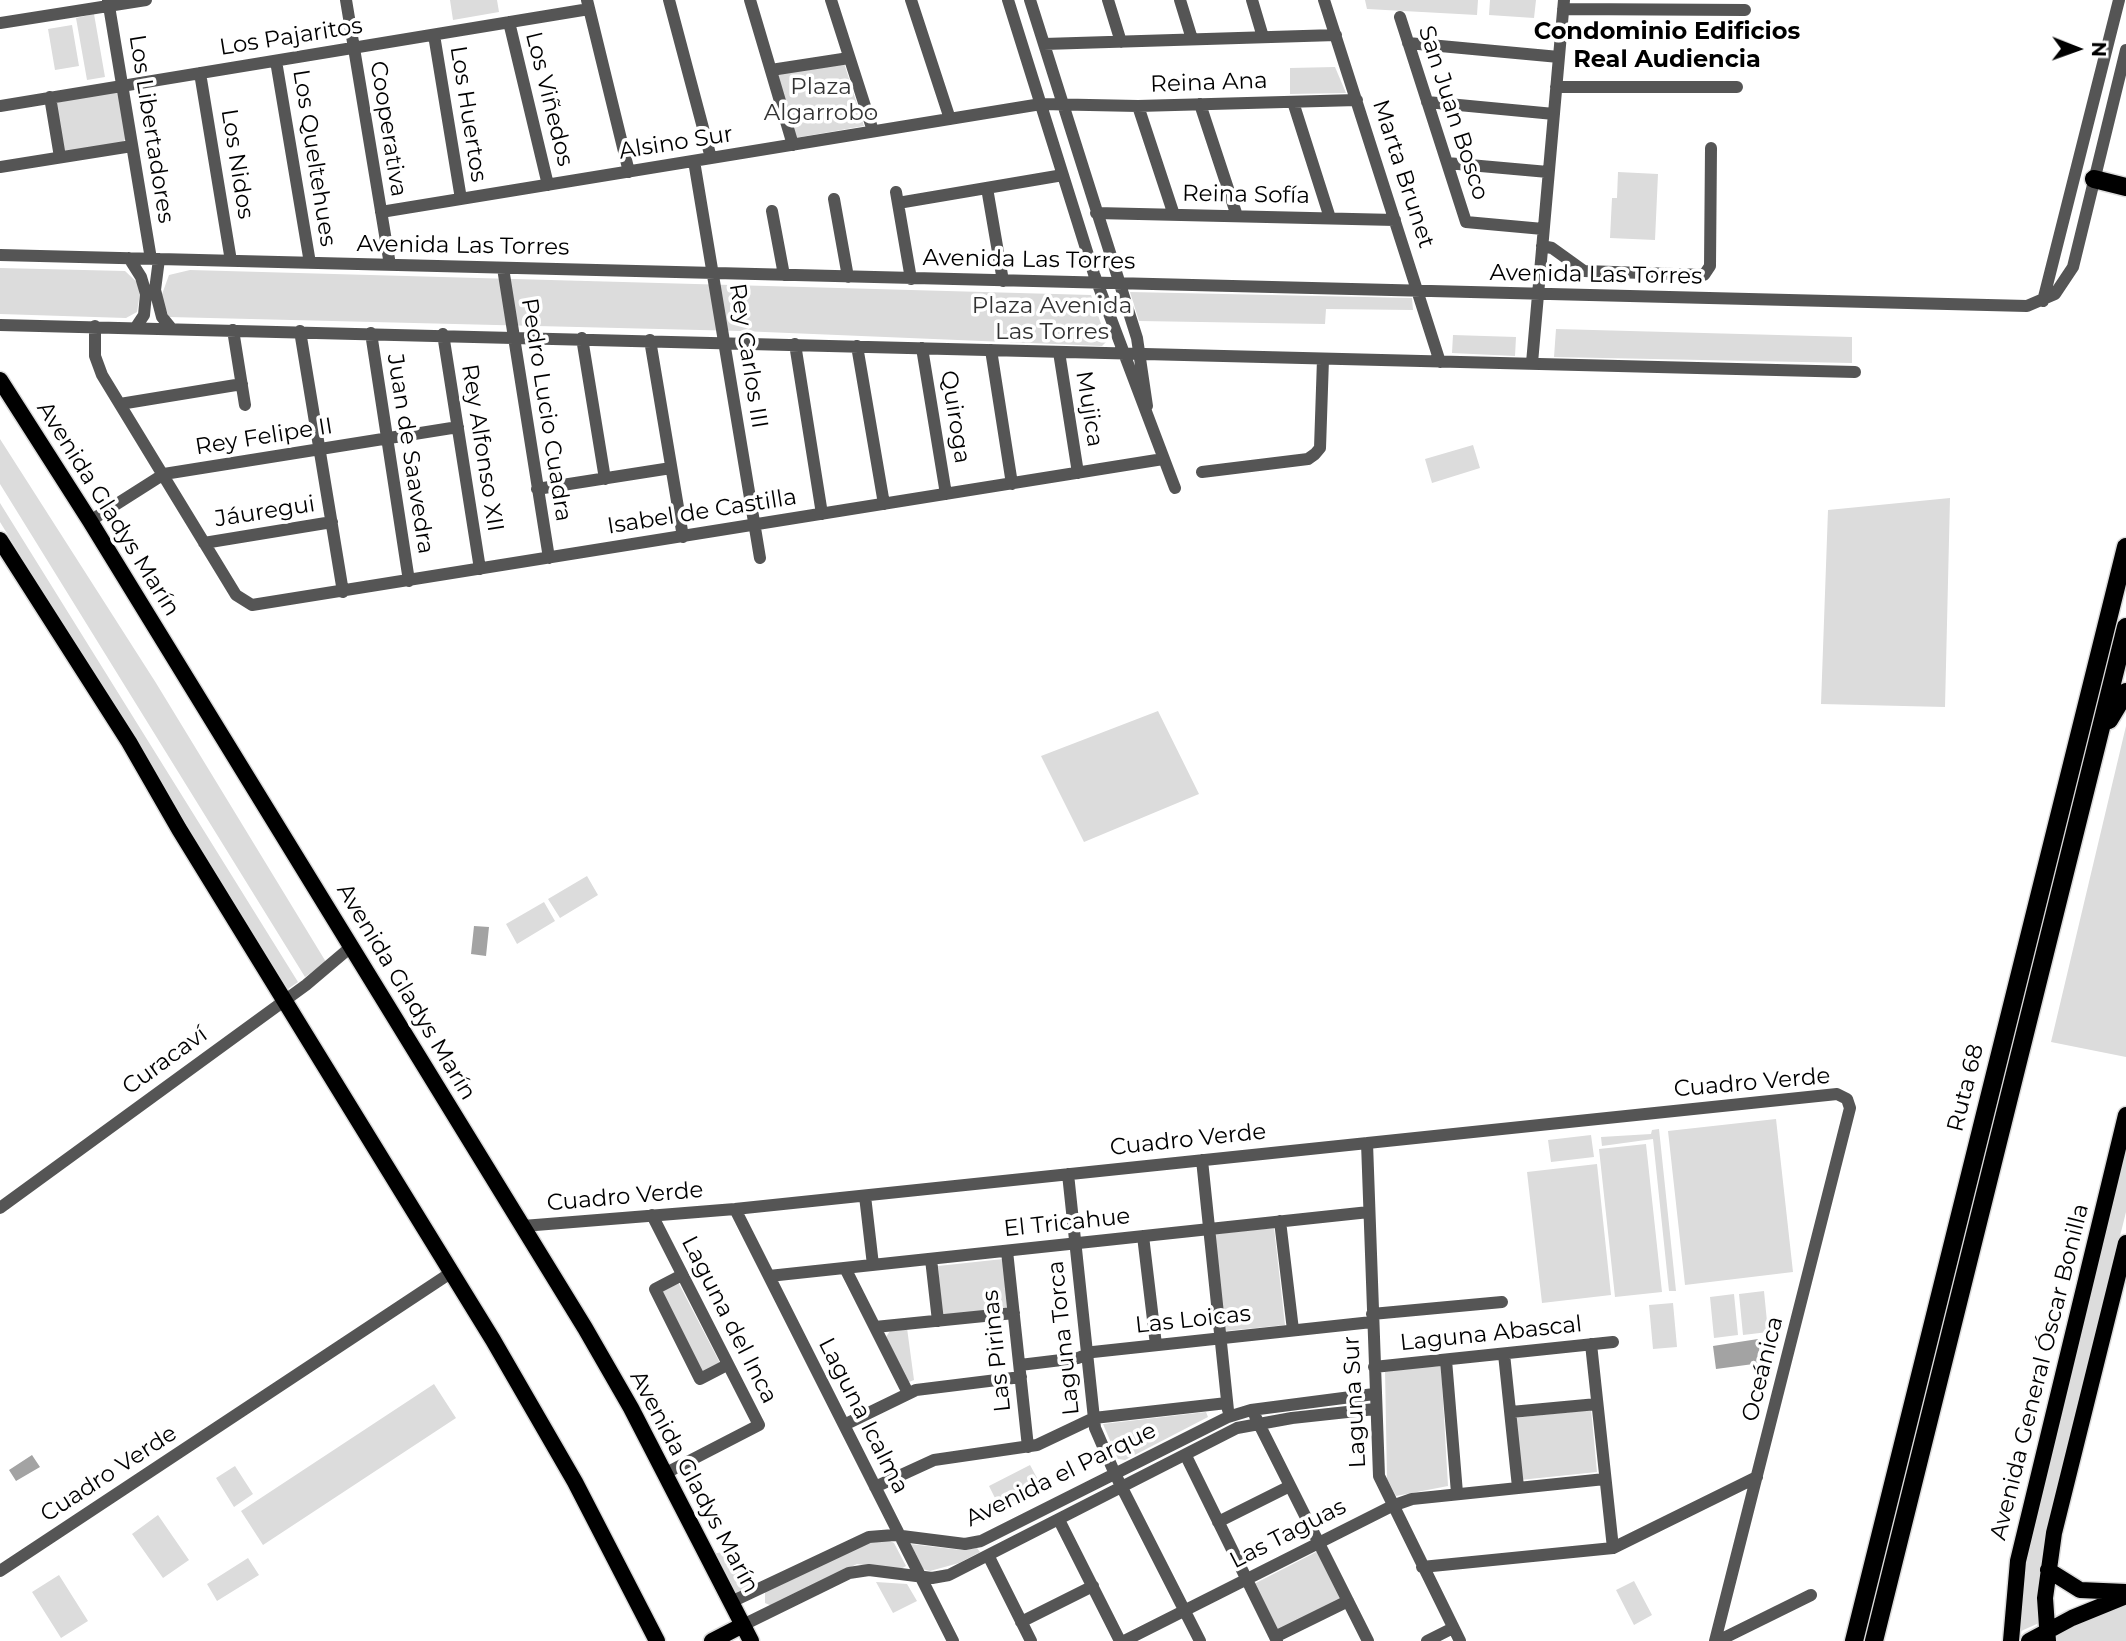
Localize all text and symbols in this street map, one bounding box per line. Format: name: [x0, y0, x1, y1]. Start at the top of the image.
street label: Los Pajaritos: [218, 12, 364, 62]
north arrow: [2042, 14, 2112, 84]
district label: Condominio Edificios Real Audiencia: [1534, 18, 1800, 74]
street label: San Juan Bosco: [1412, 22, 1494, 204]
street label: Los Viñedos: [519, 29, 579, 169]
street label: Los Libertadores: [122, 33, 180, 225]
text: N: [2087, 41, 2110, 57]
street label: Los Huertos: [444, 44, 492, 184]
street label: Cooperativa: [364, 59, 412, 199]
street label: Reina Ana: [1150, 67, 1268, 99]
street label: Los Queltehues: [286, 68, 342, 248]
park label: Plaza Algarrobo: [764, 73, 878, 127]
street label: Marta Brunet: [1366, 96, 1440, 252]
street label: Los Nidos: [215, 107, 259, 221]
street label: Alsino Sur: [617, 120, 735, 166]
street label: Reina Sofía: [1182, 180, 1310, 210]
street label: Avenida Las Torres: [356, 230, 570, 262]
street label: Avenida Las Torres: [922, 244, 1136, 276]
street label: Avenida Las Torres: [1489, 259, 1703, 291]
street label: Rey Carlos III: [723, 282, 773, 430]
park label: Plaza Avenida Las Torres: [972, 292, 1132, 346]
street label: Pedro Lucio Cuadra: [515, 296, 577, 524]
street label: Juan de Saavedra: [381, 352, 439, 556]
street label: Rey Alfonso XII: [455, 362, 509, 534]
street label: Quiroga: [934, 369, 976, 465]
street label: Mujica: [1069, 369, 1109, 449]
street label: Avenida Gladys Marín: [31, 397, 185, 621]
street label: Rey Felipe II: [193, 413, 335, 461]
street label: Isabel de Castilla: [605, 483, 799, 541]
street label: Jáuregui: [213, 490, 317, 534]
street label: Avenida Gladys Marín: [330, 879, 482, 1105]
street label: Curacaví: [117, 1021, 213, 1101]
street label: Ruta 68: [1942, 1041, 1990, 1135]
street label: Cuadro Verde: [1673, 1062, 1831, 1104]
street label: Cuadro Verde: [1108, 1118, 1268, 1162]
street label: Cuadro Verde: [546, 1176, 704, 1218]
street label: Avenida General Óscar Bonilla: [1985, 1201, 2095, 1543]
street label: El Tricahue: [1002, 1203, 1132, 1243]
street label: Laguna del Inca: [675, 1232, 783, 1408]
street label: Laguna Torca: [1042, 1259, 1086, 1417]
street label: Las Pirinas: [977, 1289, 1017, 1413]
street label: Las Loicas: [1134, 1300, 1252, 1340]
street label: Laguna Abascal: [1399, 1311, 1583, 1357]
street label: Oceánica: [1737, 1314, 1789, 1424]
street label: Laguna Icalma: [812, 1334, 914, 1498]
street label: Laguna Sur: [1338, 1335, 1372, 1469]
street label: Avenida Gladys Marín: [624, 1366, 764, 1598]
street label: Avenida el Parque: [961, 1417, 1161, 1533]
street label: Cuadro Verde: [36, 1420, 182, 1528]
street label: Las Taguas: [1225, 1493, 1351, 1575]

